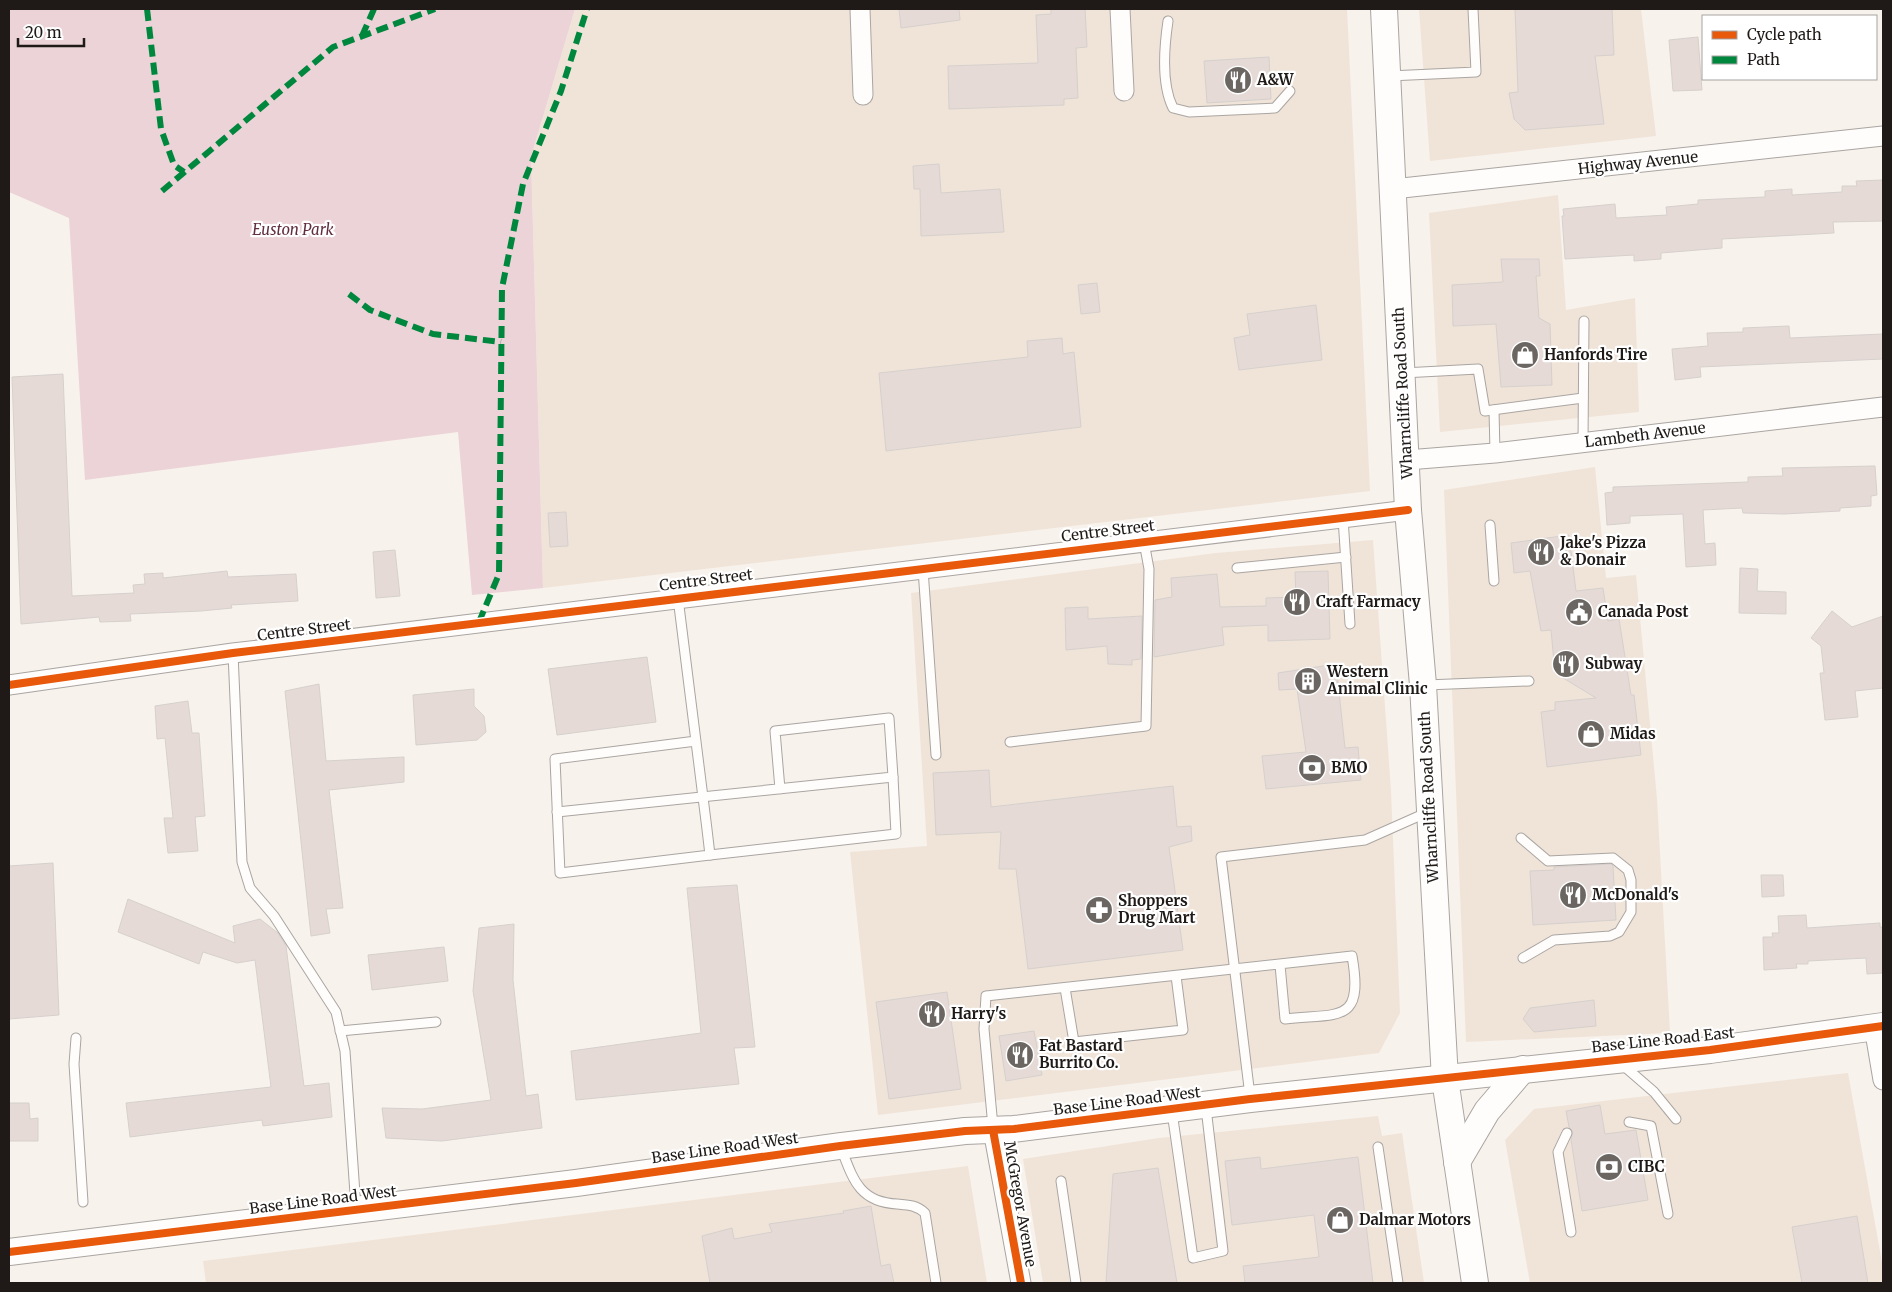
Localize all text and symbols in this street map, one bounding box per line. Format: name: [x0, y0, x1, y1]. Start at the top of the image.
scale bar: [18, 15, 84, 47]
legend: [1702, 15, 1877, 80]
text: 20 m: [25, 23, 62, 42]
text: Cycle path: [1747, 25, 1822, 44]
text: Path: [1747, 50, 1780, 69]
restaurant icon: A&W: [1223, 65, 1253, 95]
place label: A&W: [1256, 70, 1294, 89]
street label: Highway Avenue: [1577, 147, 1699, 178]
park label: Euston Park: [252, 220, 335, 239]
street label: Wharncliffe Road South: [1389, 306, 1417, 481]
shop icon: Hanfords Tire: [1510, 340, 1540, 370]
place label: Hanfords Tire: [1544, 345, 1647, 364]
street label: Lambeth Avenue: [1583, 418, 1707, 451]
street label: Centre Street: [1060, 515, 1156, 546]
place label: Jake's Pizza & Donair: [1559, 533, 1647, 569]
restaurant icon: Jake's Pizza & Donair: [1526, 537, 1556, 567]
street label: Centre Street: [658, 564, 754, 595]
restaurant icon: Craft Farmacy: [1282, 587, 1312, 617]
place label: Craft Farmacy: [1316, 592, 1421, 611]
public building icon: Canada Post: [1564, 597, 1594, 627]
place label: Canada Post: [1598, 602, 1689, 621]
street label: Centre Street: [256, 614, 352, 645]
restaurant icon: Subway: [1551, 649, 1581, 679]
place label: Subway: [1585, 654, 1642, 673]
place label: Western Animal Clinic: [1326, 662, 1428, 698]
building icon: Western Animal Clinic: [1293, 666, 1323, 696]
street label: Wharncliffe Road South: [1415, 710, 1443, 885]
shop icon: Midas: [1576, 719, 1606, 749]
place label: Midas: [1610, 724, 1656, 743]
bank icon: BMO: [1297, 753, 1327, 783]
place label: BMO: [1331, 758, 1368, 777]
restaurant icon: McDonald's: [1558, 880, 1588, 910]
place label: McDonald's: [1592, 885, 1679, 904]
place label: Shoppers Drug Mart: [1118, 891, 1196, 927]
pharmacy icon: Shoppers Drug Mart: [1084, 895, 1114, 925]
restaurant icon: Harry's: [917, 999, 947, 1029]
place label: Harry's: [951, 1004, 1006, 1023]
street label: Base Line Road East: [1590, 1023, 1736, 1056]
place label: Fat Bastard Burrito Co.: [1039, 1036, 1123, 1072]
restaurant icon: Fat Bastard Burrito Co.: [1005, 1040, 1035, 1070]
street label: Base Line Road West: [1052, 1082, 1202, 1119]
street label: Base Line Road West: [650, 1128, 800, 1167]
street label: McGregor Avenue: [1000, 1139, 1041, 1269]
bank icon: CIBC: [1594, 1152, 1624, 1182]
place label: CIBC: [1628, 1157, 1665, 1176]
street label: Base Line Road West: [248, 1181, 398, 1218]
shop icon: Dalmar Motors: [1325, 1205, 1355, 1235]
place label: Dalmar Motors: [1359, 1210, 1471, 1229]

